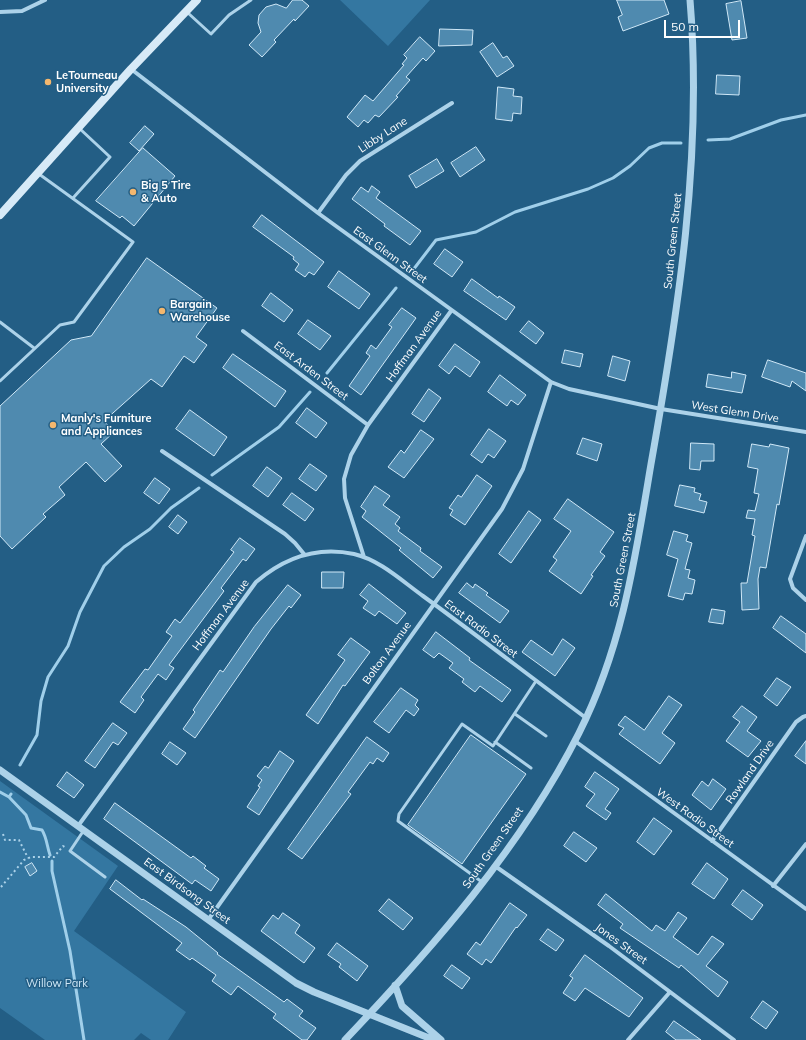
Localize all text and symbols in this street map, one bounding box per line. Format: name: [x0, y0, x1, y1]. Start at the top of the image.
scale bar: [666, 12, 742, 38]
text: 50 m: [671, 19, 699, 34]
place label: LeTourneau University: [56, 69, 118, 95]
marker: LeTourneau University: [43, 77, 53, 87]
street label: Libby Lane: [356, 114, 410, 156]
place label: Big 5 Tire & Auto: [141, 179, 191, 205]
marker: Big 5 Tire & Auto: [128, 187, 138, 197]
street label: South Green Street: [661, 192, 685, 290]
street label: East Glenn Street: [351, 224, 429, 286]
place label: Bargain Warehouse: [170, 298, 230, 324]
marker: Bargain Warehouse: [157, 306, 167, 316]
street label: Hoffman Avenue: [383, 307, 445, 385]
street label: East Arden Street: [271, 339, 351, 403]
street label: West Glenn Drive: [690, 399, 780, 425]
place label: Manly's Furniture and Appliances: [61, 412, 152, 438]
marker: Manly's Furniture and Appliances: [48, 420, 58, 430]
street label: South Green Street: [607, 511, 639, 609]
street label: Hoffman Avenue: [190, 577, 252, 653]
street label: East Radio Street: [442, 597, 520, 661]
street label: Bolton Avenue: [360, 619, 414, 687]
street label: Rowland Drive: [723, 738, 777, 806]
street label: West Radio Street: [654, 785, 736, 851]
street label: South Green Street: [460, 805, 526, 891]
street label: East Birdsong Street: [141, 855, 233, 927]
street label: Jones Street: [592, 921, 650, 967]
park label: Willow Park: [26, 977, 88, 991]

